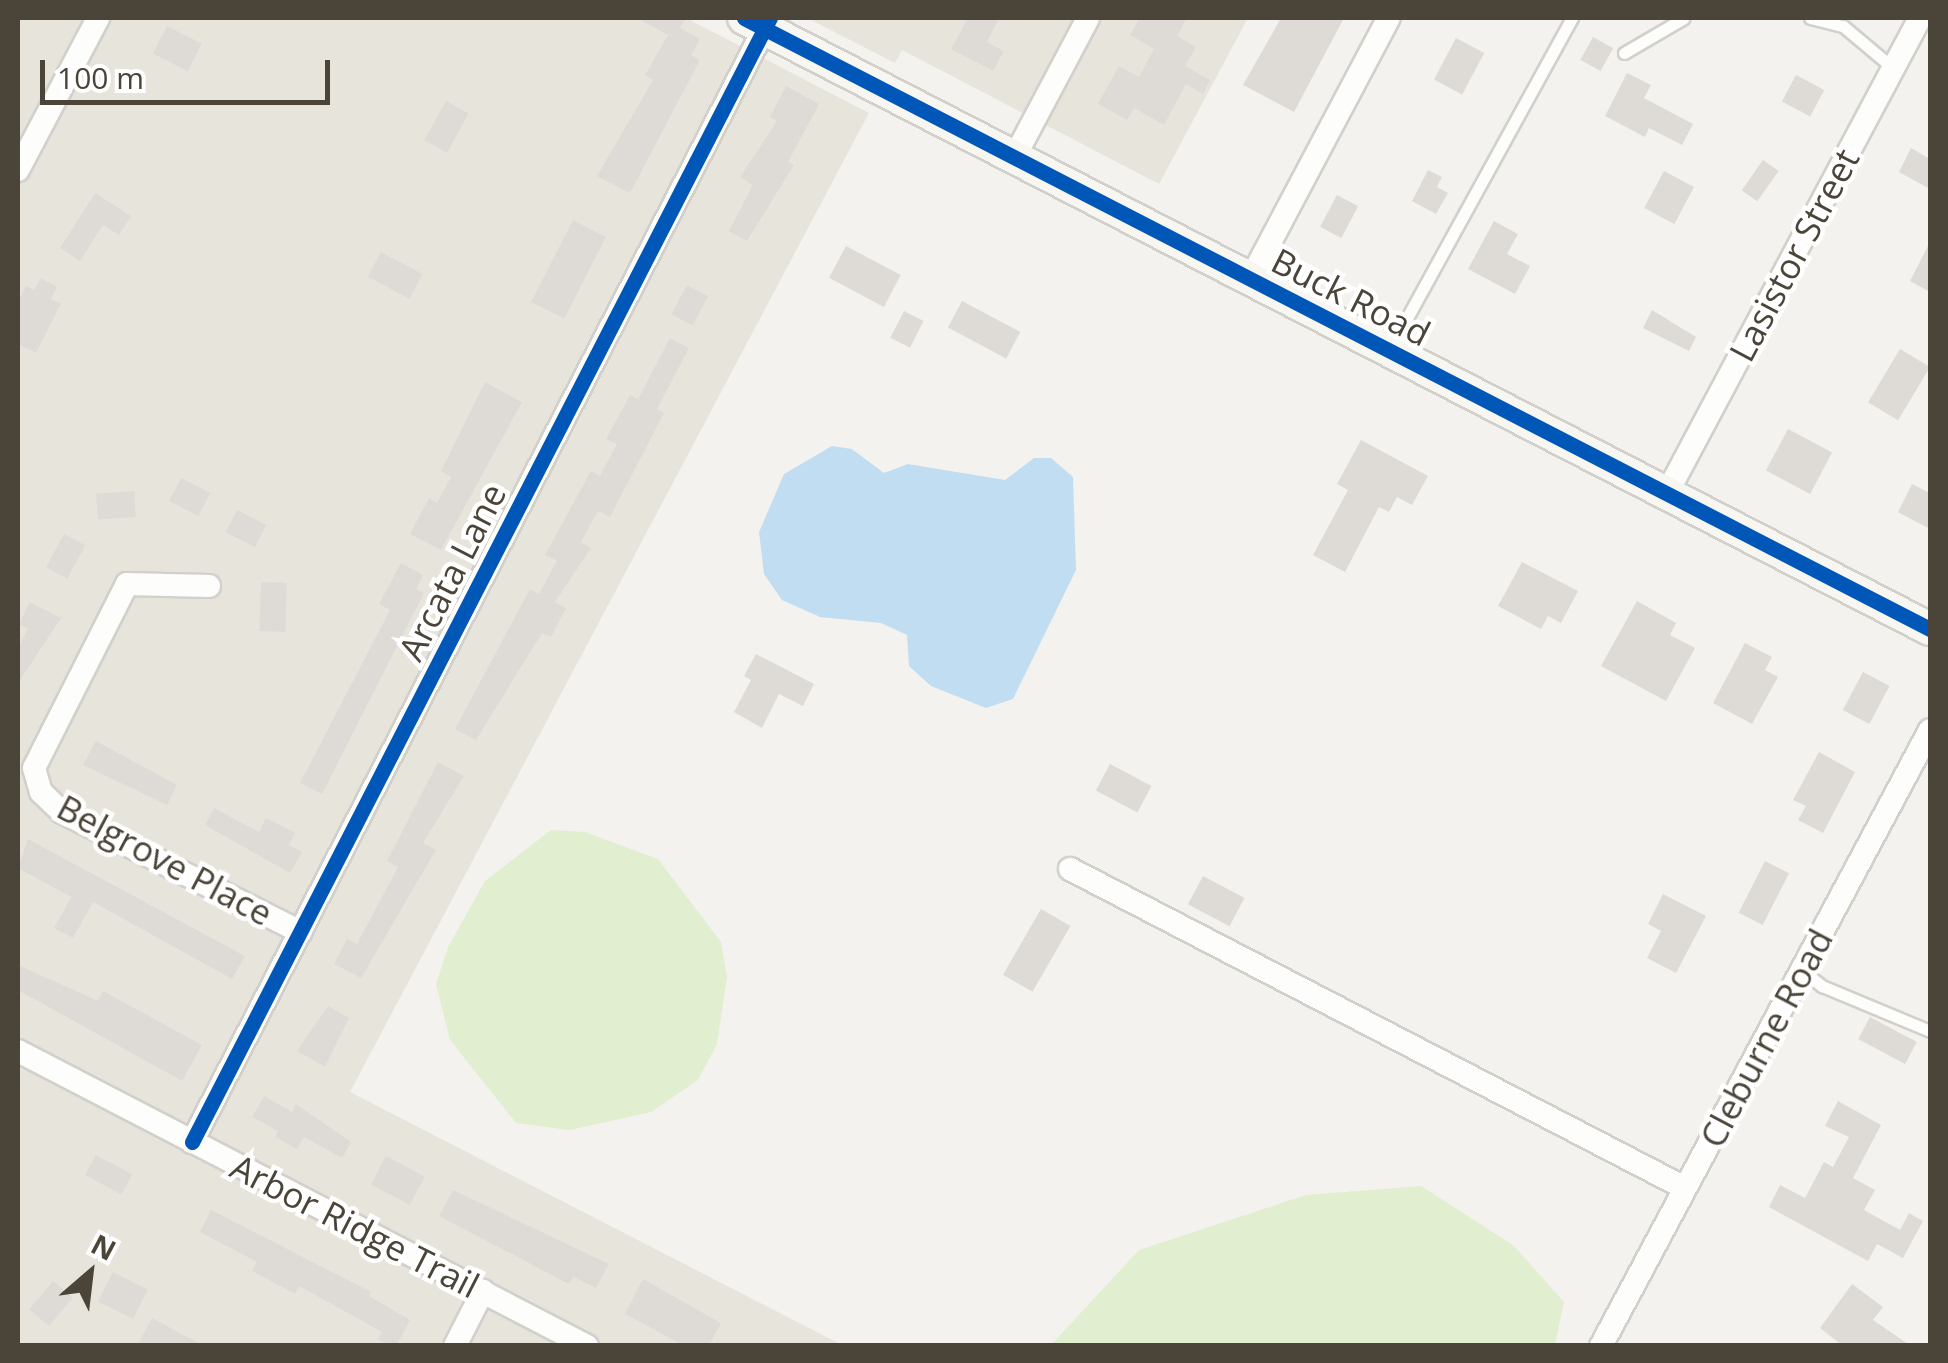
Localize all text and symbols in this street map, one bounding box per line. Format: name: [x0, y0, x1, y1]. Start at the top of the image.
scale bar: [45, 40, 335, 102]
text: 100 m: [57, 57, 144, 98]
street label: Lasistor Street: [1720, 142, 1868, 368]
street label: Buck Road: [1265, 239, 1437, 355]
street label: Arcata Lane: [390, 477, 514, 667]
street label: Belgrove Place: [50, 786, 280, 934]
street label: Cleburne Road: [1691, 922, 1841, 1154]
street label: Arbor Ridge Trail: [224, 1145, 486, 1307]
north arrow: [40, 1223, 140, 1323]
text: N: [85, 1224, 123, 1269]

